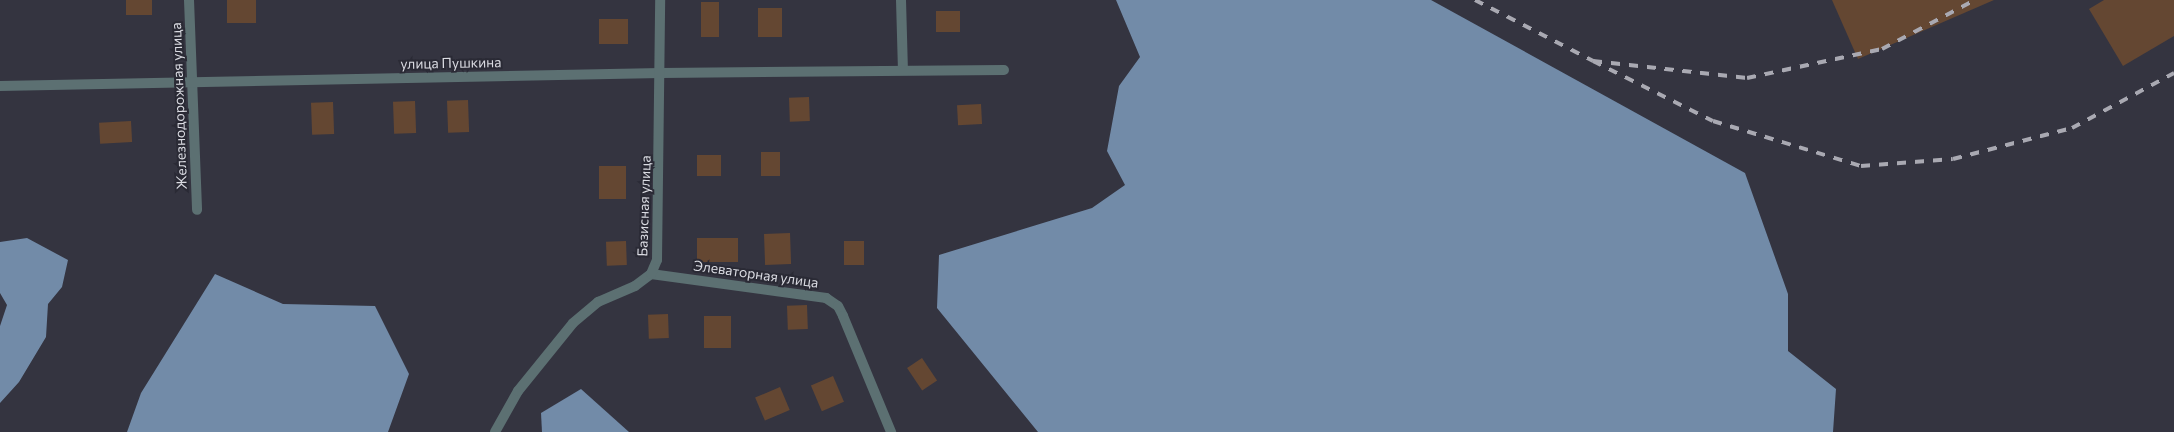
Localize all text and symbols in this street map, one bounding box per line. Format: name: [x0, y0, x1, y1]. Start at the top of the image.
street label: Железнодорожная улица: [168, 22, 190, 190]
street label: улица Пушкина: [400, 54, 502, 72]
street label: Базисная улица: [634, 155, 654, 257]
street label: Элеваторная улица: [692, 257, 820, 291]

